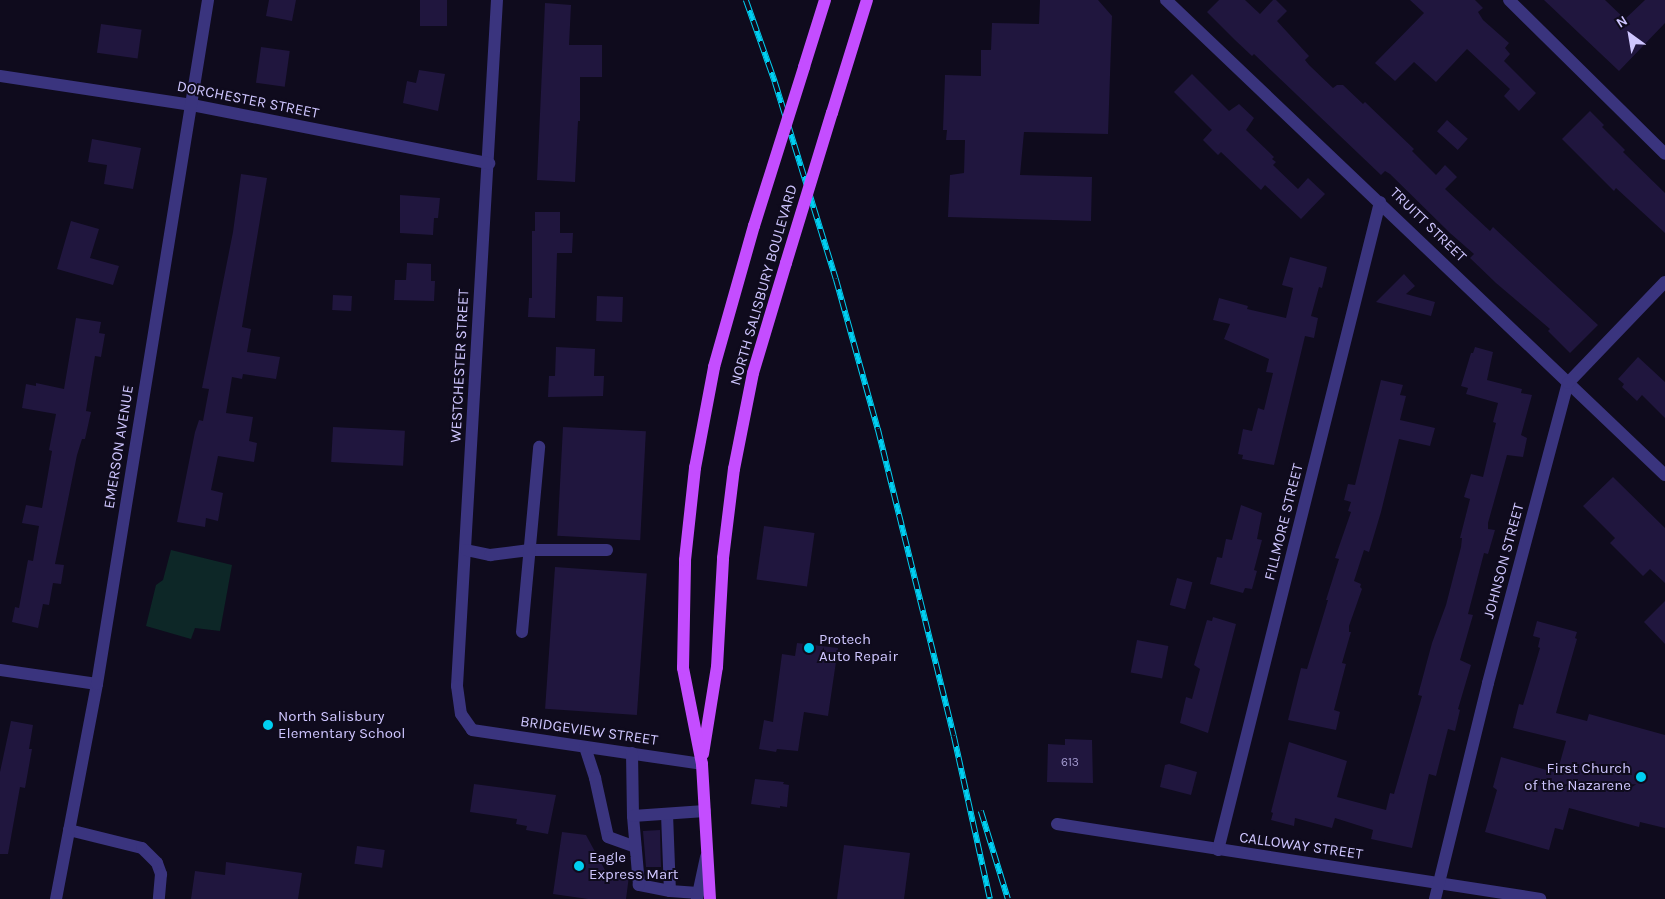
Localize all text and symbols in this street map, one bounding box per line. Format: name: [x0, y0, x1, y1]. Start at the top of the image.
north arrow: [1605, 10, 1655, 60]
text: N: [1613, 12, 1631, 32]
street label: DORCHESTER STREET: [175, 77, 321, 123]
street label: NORTH SALISBURY BOULEVARD: [727, 182, 801, 388]
street label: TRUITT STREET: [1386, 184, 1470, 266]
street label: WESTCHESTER STREET: [447, 289, 473, 443]
street label: EMERSON AVENUE: [100, 384, 138, 510]
street label: FILLMORE STREET: [1261, 462, 1307, 582]
street label: JOHNSON STREET: [1480, 501, 1528, 621]
place label: Protech Auto Repair: [819, 630, 898, 665]
marker: Protech Auto Repair: [803, 642, 815, 654]
place label: North Salisbury Elementary School: [278, 707, 405, 742]
street label: BRIDGEVIEW STREET: [519, 712, 659, 750]
marker: North Salisbury Elementary School: [262, 719, 274, 731]
house number: 613: [1061, 756, 1079, 770]
place label: First Church of the Nazarene: [1524, 759, 1631, 794]
marker: First Church of the Nazarene: [1635, 771, 1647, 783]
street label: CALLOWAY STREET: [1238, 828, 1364, 864]
place label: Eagle Express Mart: [589, 848, 678, 883]
marker: Eagle Express Mart: [573, 860, 585, 872]

